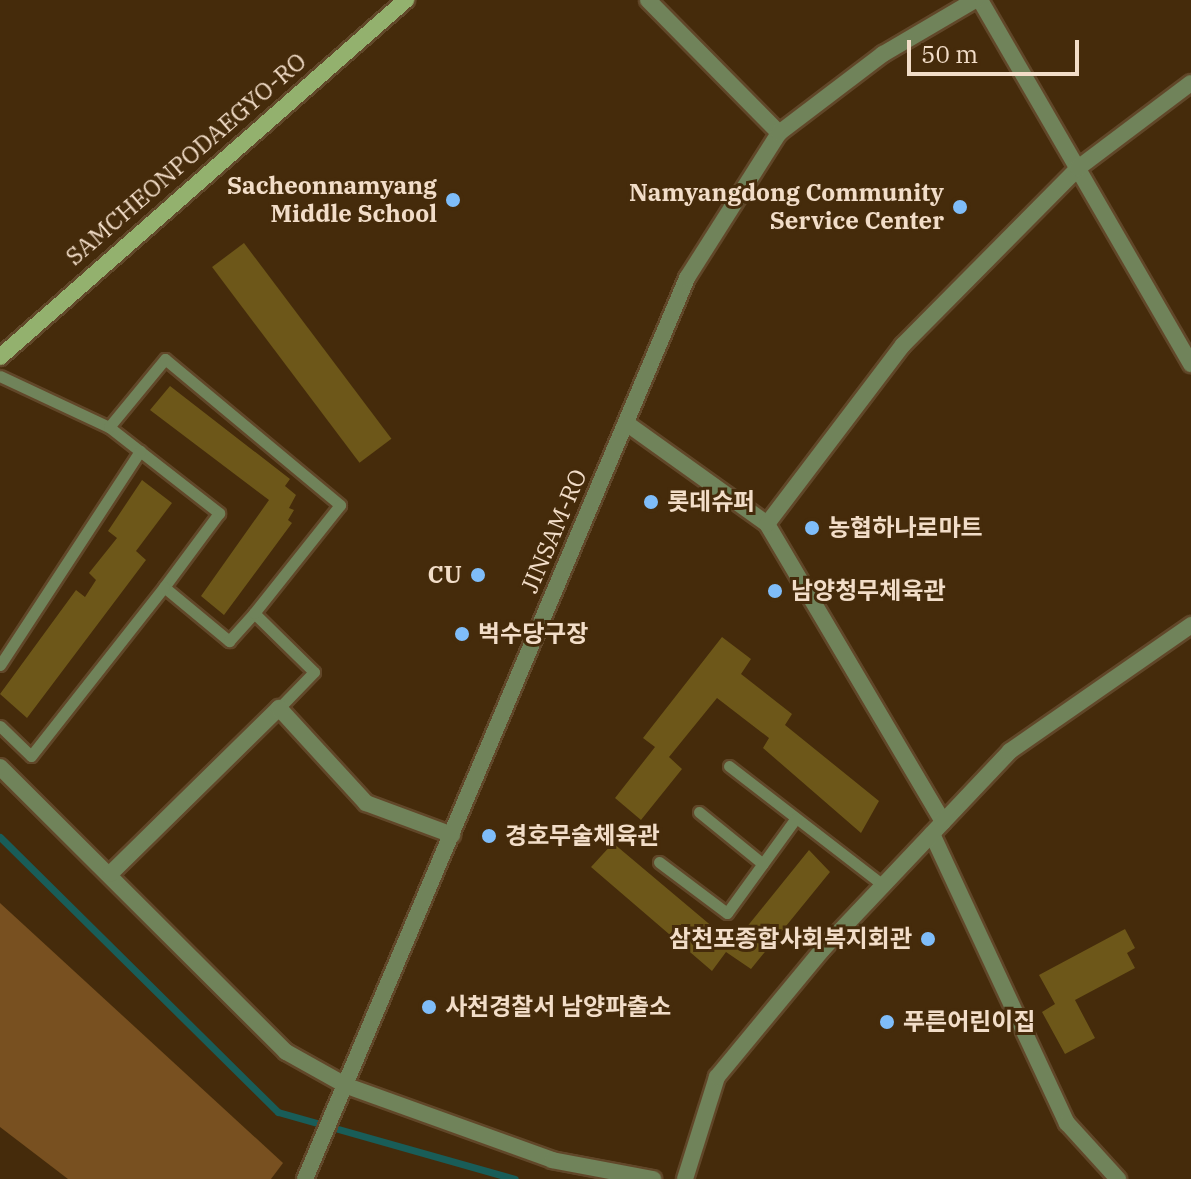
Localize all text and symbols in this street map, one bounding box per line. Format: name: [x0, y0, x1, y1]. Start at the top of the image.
scale bar: [911, 24, 1083, 74]
text: 50 m: [921, 38, 978, 70]
street label: SAMCHEONPODAEGYO-RO: [60, 47, 312, 271]
place label: Sacheonnamyang Middle School: [227, 172, 437, 228]
place label: Namyangdong Community Service Center: [629, 179, 944, 235]
marker: Sacheonnamyang Middle School: [444, 191, 462, 209]
marker: Namyangdong Community Service Center: [951, 198, 969, 216]
street label: JINSAM-RO: [515, 465, 593, 597]
place label: 롯데슈퍼: [667, 488, 755, 516]
marker: 롯데슈퍼: [642, 493, 660, 511]
place label: 농협하나로마트: [828, 514, 983, 542]
marker: 농협하나로마트: [803, 519, 821, 537]
place label: CU: [428, 561, 462, 589]
marker: CU: [469, 566, 487, 584]
place label: 남양청무체육관: [791, 577, 946, 605]
marker: 남양청무체육관: [766, 582, 784, 600]
place label: 벅수당구장: [478, 620, 588, 648]
marker: 벅수당구장: [453, 625, 471, 643]
place label: 경호무술체육관: [505, 822, 660, 850]
marker: 경호무술체육관: [480, 827, 498, 845]
place label: 삼천포종합사회복지회관: [669, 925, 912, 953]
marker: 삼천포종합사회복지회관: [919, 930, 937, 948]
place label: 사천경찰서 남양파출소: [445, 993, 671, 1021]
marker: 사천경찰서 남양파출소: [420, 998, 438, 1016]
place label: 푸른어린이집: [903, 1008, 1035, 1036]
marker: 푸른어린이집: [878, 1013, 896, 1031]

